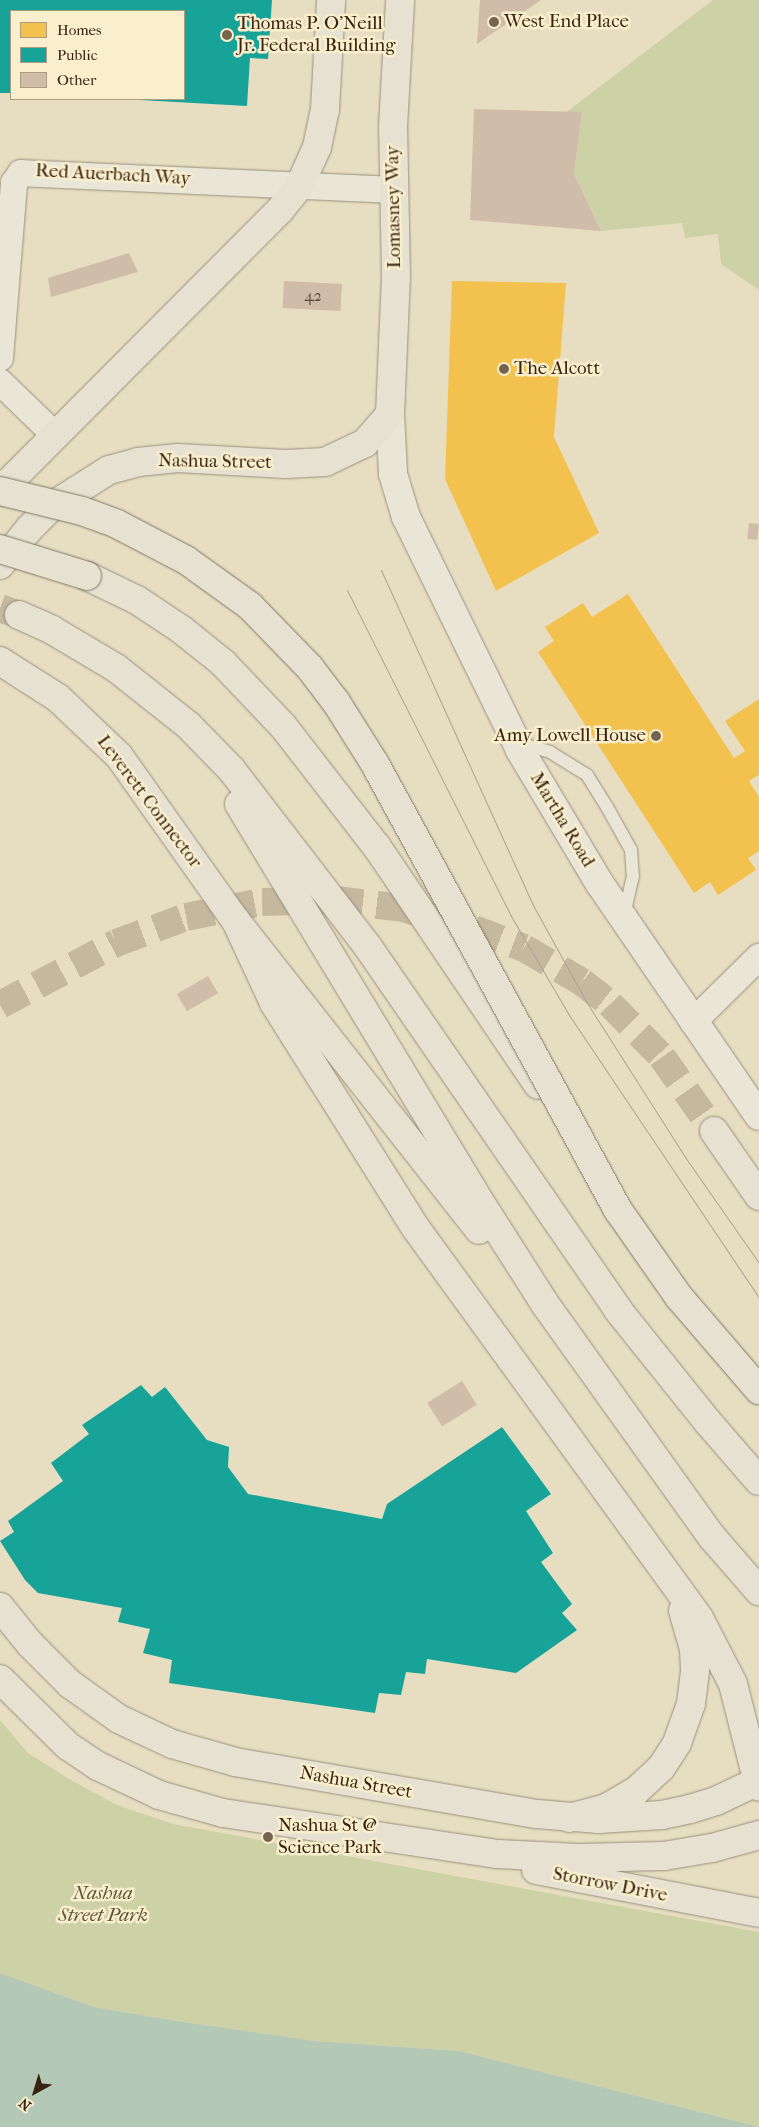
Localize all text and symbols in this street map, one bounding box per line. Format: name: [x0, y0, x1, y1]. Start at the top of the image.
legend: [10, 10, 185, 100]
place label: West End Place: [504, 11, 629, 33]
place label: Thomas P. O'Neill Jr. Federal Building: [237, 13, 395, 57]
marker: West End Place: [488, 16, 500, 28]
text: Homes: [57, 21, 102, 39]
marker: Thomas P. O'Neill Jr. Federal Building: [221, 29, 233, 41]
text: Public: [57, 46, 97, 64]
text: Other: [57, 71, 96, 89]
street label: Lomasney Way: [382, 145, 406, 269]
street label: Red Auerbach Way: [35, 160, 191, 190]
house number: 42: [304, 286, 322, 306]
place label: The Alcott: [514, 358, 600, 380]
marker: The Alcott: [498, 363, 510, 375]
street label: Nashua Street: [158, 450, 272, 474]
place label: Amy Lowell House: [494, 725, 646, 747]
marker: Amy Lowell House: [650, 730, 662, 742]
street label: Leverett Connector: [92, 731, 206, 873]
street label: Martha Road: [525, 768, 599, 872]
street label: Nashua Street: [298, 1762, 414, 1804]
place label: Nashua St @ Science Park: [278, 1815, 382, 1859]
marker: Nashua St @ Science Park: [262, 1831, 274, 1843]
street label: Storrow Drive: [551, 1863, 669, 1907]
park label: Nashua Street Park: [58, 1883, 148, 1927]
north arrow: [10, 2067, 60, 2117]
text: N: [16, 2094, 35, 2114]

